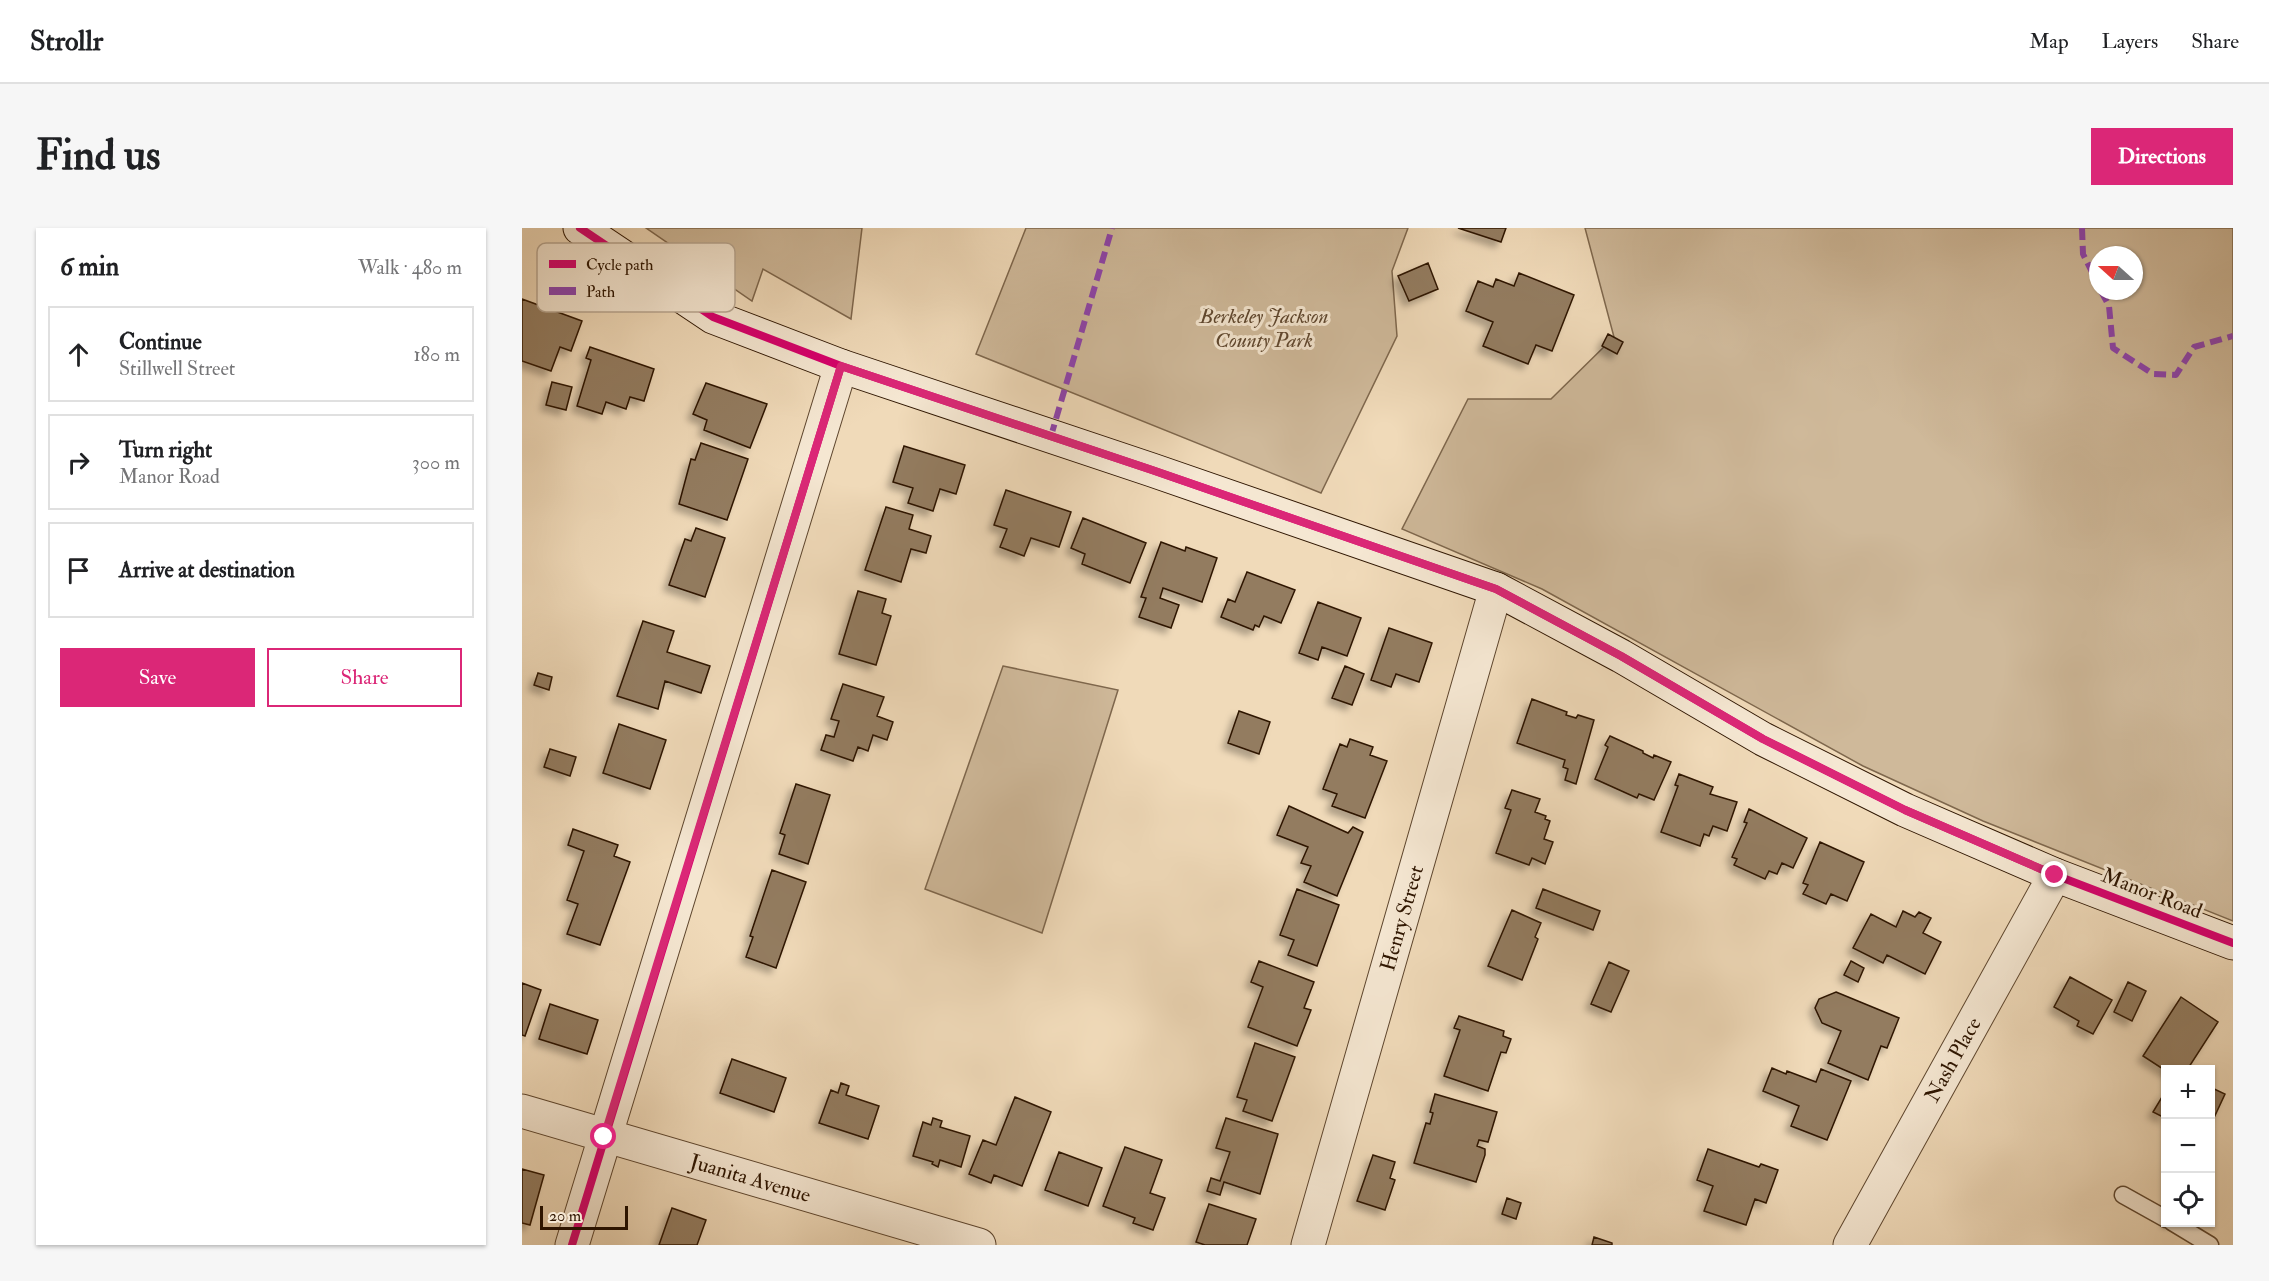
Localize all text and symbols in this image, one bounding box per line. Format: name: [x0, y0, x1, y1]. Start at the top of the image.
text: Strollr: [30, 24, 103, 59]
text: Map: [2029, 28, 2069, 55]
text: Layers: [2102, 28, 2158, 55]
text: Share: [2191, 28, 2239, 55]
button: Directions: [2091, 128, 2233, 185]
text: Find us: [36, 130, 160, 182]
legend: [537, 243, 735, 312]
north arrow: [2089, 246, 2143, 300]
text: 6 min: [60, 251, 119, 283]
text: Walk · 480 m: [358, 255, 462, 280]
text: Cycle path: [586, 255, 654, 276]
text: Path: [586, 282, 616, 302]
park label: Berkeley Jackson County Park: [1199, 303, 1328, 354]
text: Continue: [119, 328, 202, 356]
icon: ahead: [62, 338, 95, 371]
text: 180 m: [413, 342, 460, 367]
text: Stillwell Street: [119, 356, 235, 381]
text: Turn right: [119, 436, 212, 464]
icon: right: [62, 446, 95, 479]
text: 300 m: [412, 450, 460, 475]
text: Manor Road: [119, 464, 220, 489]
icon: arrive: [62, 554, 95, 587]
text: Arrive at destination: [119, 556, 295, 584]
button: Save: [60, 648, 255, 707]
button: Share: [267, 648, 462, 707]
route end: [2041, 861, 2067, 887]
street label: Henry Street: [1374, 862, 1430, 974]
street label: Manor Road: [2098, 862, 2207, 925]
street label: Nash Place: [1919, 1012, 1988, 1107]
map controls: [2161, 1065, 2215, 1227]
button: +: [2161, 1065, 2215, 1119]
button: −: [2161, 1119, 2215, 1173]
route start: [590, 1123, 616, 1149]
street label: Juanita Avenue: [686, 1148, 814, 1209]
button: locate: [2161, 1173, 2215, 1227]
scale bar: [540, 1203, 628, 1230]
text: 20 m: [549, 1206, 581, 1226]

